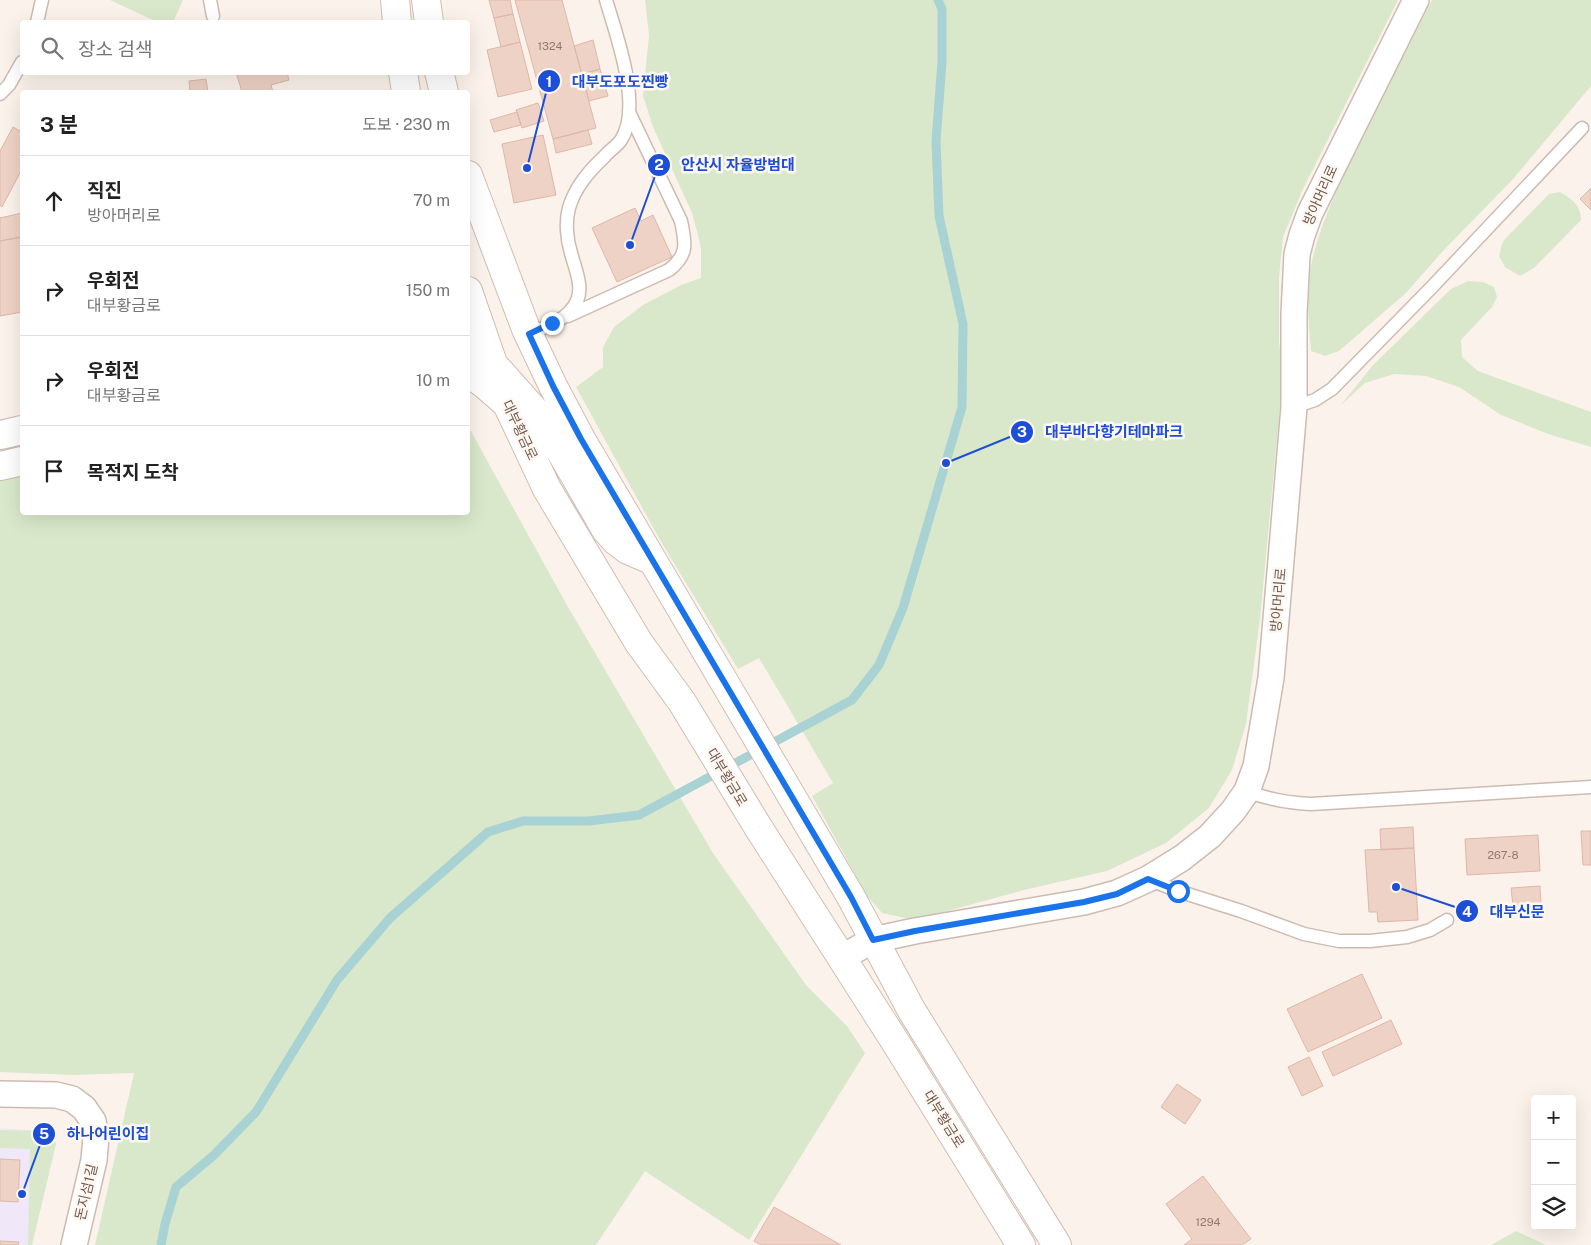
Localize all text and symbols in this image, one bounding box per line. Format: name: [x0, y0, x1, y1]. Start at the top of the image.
search box: [20, 20, 470, 75]
icon: search: [38, 34, 66, 62]
text: 장소 검색: [78, 38, 153, 60]
house number: 1324: [538, 40, 563, 52]
callout: 대부도포도찐빵: [536, 66, 678, 96]
text: 1: [546, 73, 552, 90]
text: 대부도포도찐빵: [572, 73, 668, 90]
text: 3 분: [40, 112, 78, 137]
text: 도보 · 230 m: [362, 115, 450, 134]
callout: 안산시 자율방범대: [646, 150, 805, 180]
text: 2: [654, 156, 664, 173]
text: 안산시 자율방범대: [681, 156, 795, 173]
street label: 방아머리로: [1300, 162, 1340, 228]
text: 직진: [87, 179, 122, 201]
icon: ahead: [40, 187, 68, 215]
text: 70 m: [413, 191, 450, 210]
text: 방아머리로: [87, 206, 161, 225]
text: 우회전: [87, 269, 139, 291]
icon: right: [40, 277, 68, 305]
text: 150 m: [406, 281, 450, 300]
text: 대부황금로: [87, 296, 161, 315]
route end: [541, 312, 564, 335]
text: 우회전: [87, 359, 139, 381]
icon: right: [40, 367, 68, 395]
text: 10 m: [416, 371, 450, 390]
text: 대부황금로: [87, 386, 161, 405]
street label: 대부황금로: [499, 397, 541, 463]
callout: 대부바다향기테마파크: [1010, 417, 1193, 447]
text: 3: [1017, 423, 1027, 440]
text: 대부바다향기테마파크: [1045, 423, 1183, 440]
icon: arrive: [40, 457, 68, 485]
text: 목적지 도착: [87, 461, 179, 483]
street label: 방아머리로: [1267, 567, 1289, 633]
street label: 대부황금로: [704, 745, 751, 809]
house number: 267-8: [1487, 849, 1519, 861]
route start: [1167, 880, 1190, 903]
callout: 대부신문: [1454, 896, 1554, 926]
text: 4: [1462, 903, 1472, 920]
text: 대부신문: [1489, 903, 1545, 920]
street label: 대부황금로: [920, 1087, 968, 1151]
map controls: [1531, 1095, 1576, 1230]
button: +: [1531, 1095, 1576, 1140]
callout: 하나어린이집: [32, 1119, 160, 1149]
text: 5: [39, 1125, 49, 1142]
text: 하나어린이집: [67, 1125, 149, 1142]
button: −: [1531, 1140, 1576, 1185]
street label: 돈지섬1길: [72, 1162, 100, 1222]
button: layers: [1531, 1185, 1576, 1230]
house number: 1294: [1196, 1216, 1220, 1228]

